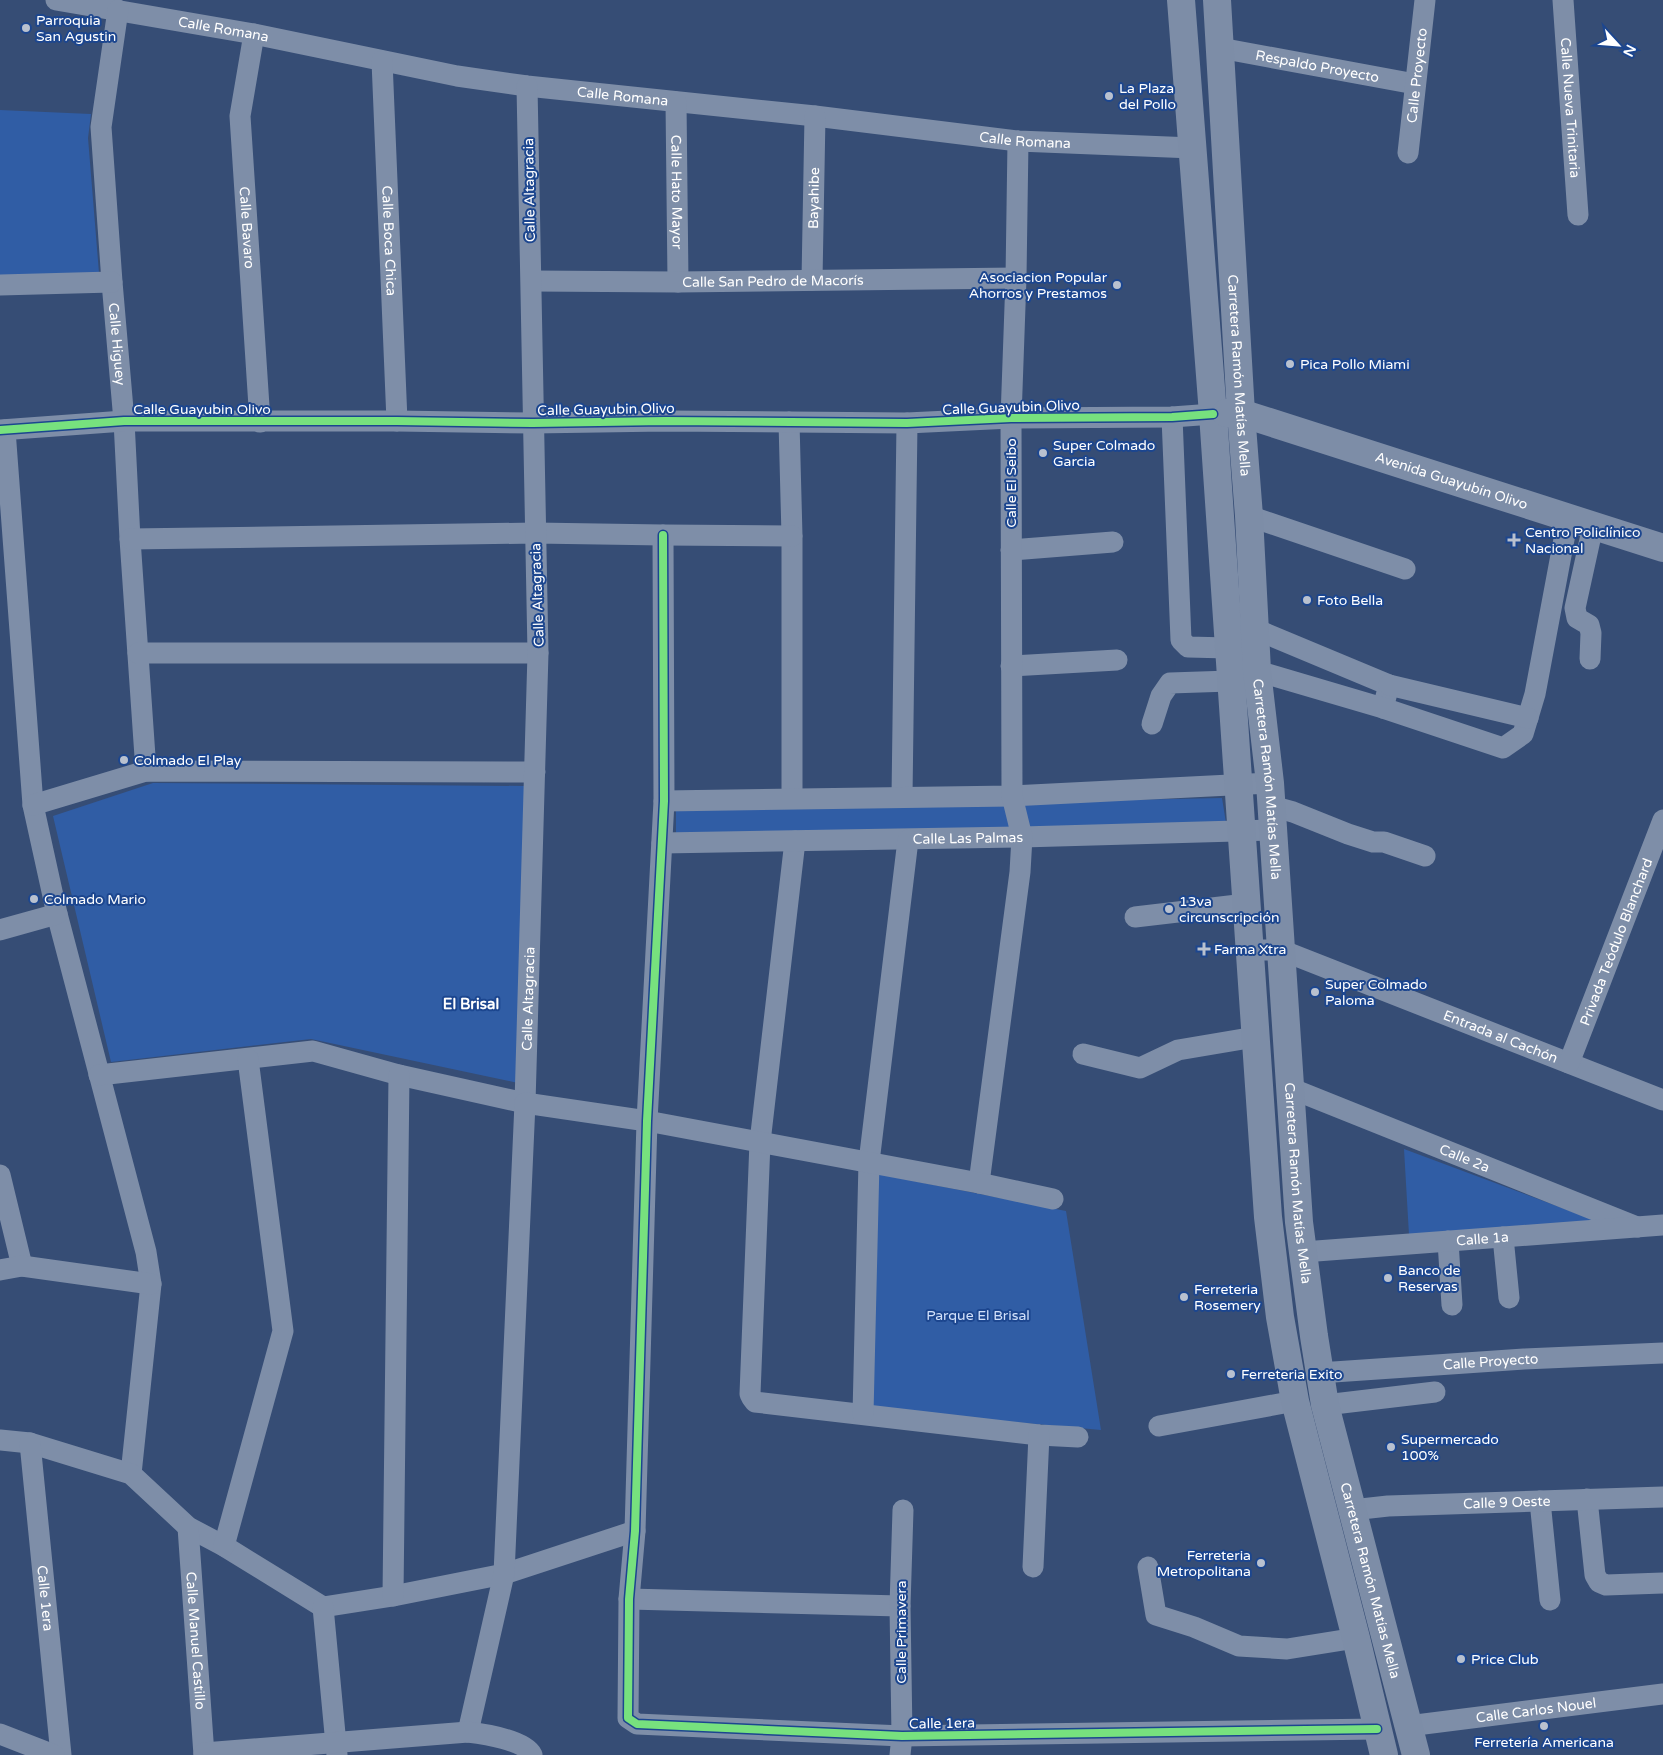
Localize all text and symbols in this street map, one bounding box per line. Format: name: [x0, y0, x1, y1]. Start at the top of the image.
place label: Parroquia San Agustin: [36, 12, 116, 45]
street label: Calle Romana: [177, 13, 270, 46]
north arrow: [1593, 20, 1643, 70]
marker: Parroquia San Agustin: [20, 22, 32, 34]
street label: Calle Proyecto: [1403, 27, 1431, 124]
street label: Calle Nueva Trinitaria: [1557, 37, 1583, 179]
text: N: [1619, 42, 1639, 59]
street label: Respaldo Proyecto: [1254, 47, 1380, 86]
place label: La Plaza del Pollo: [1119, 80, 1176, 113]
street label: Calle Romana: [576, 83, 669, 110]
marker: La Plaza del Pollo: [1103, 90, 1115, 102]
street label: Calle Romana: [978, 128, 1071, 152]
street label: Calle Hato Mayor: [667, 135, 686, 250]
street label: Calle Altagracia: [520, 138, 539, 242]
street label: Bayahibe: [805, 167, 823, 229]
street label: Calle Boca Chica: [378, 185, 400, 296]
street label: Calle Bavaro: [236, 186, 258, 269]
place label: Asociacion Popular Ahorros y Prestamos: [969, 269, 1108, 302]
street label: Calle San Pedro de Macorís: [682, 272, 864, 291]
street label: Carretera Ramón Matías Mella: [1224, 274, 1254, 477]
marker: Asociacion Popular Ahorros y Prestamos: [1111, 279, 1123, 291]
street label: Calle Higuey: [105, 302, 129, 387]
place label: Pica Pollo Miami: [1300, 356, 1410, 373]
marker: Pica Pollo Miami: [1284, 358, 1296, 370]
street label: Calle Guayubin Olivo: [942, 397, 1080, 418]
street label: Calle Guayubin Olivo: [537, 400, 675, 419]
street label: Calle Guayubin Olivo: [133, 401, 271, 418]
place label: Super Colmado Garcia: [1053, 437, 1155, 470]
street label: Calle El Seibo: [1003, 438, 1020, 528]
marker: Super Colmado Garcia: [1037, 447, 1049, 459]
street label: Avenida Guayubín Olivo: [1373, 448, 1530, 513]
place label: Centro Policlínico Nacional: [1525, 524, 1641, 557]
marker: Centro Policlínico Nacional: [1507, 533, 1521, 547]
street label: Calle Altagracia: [527, 543, 548, 647]
place label: Foto Bella: [1317, 592, 1383, 609]
marker: Foto Bella: [1301, 594, 1313, 606]
street label: Carretera Ramón Matías Mella: [1249, 678, 1284, 880]
place label: Colmado El Play: [134, 752, 242, 769]
marker: Colmado El Play: [118, 754, 130, 766]
street label: Calle Las Palmas: [913, 829, 1024, 848]
street label: Privada Teódulo Blanchard: [1576, 856, 1656, 1028]
place label: Colmado Mario: [44, 891, 146, 908]
marker: Colmado Mario: [28, 893, 40, 905]
place label: 13va circunscripción: [1179, 893, 1279, 926]
marker: 13va circunscripción: [1163, 903, 1175, 915]
place label: Farma Xtra: [1214, 941, 1286, 958]
marker: Farma Xtra: [1198, 943, 1210, 955]
street label: Calle Altagracia: [519, 946, 539, 1051]
place label: Super Colmado Paloma: [1325, 976, 1427, 1009]
marker: Super Colmado Paloma: [1309, 986, 1321, 998]
district label: El Brisal: [443, 995, 499, 1013]
street label: Entrada al Cachón: [1441, 1007, 1560, 1067]
street label: Carretera Ramón Matías Mella: [1281, 1082, 1315, 1285]
street label: Calle 2a: [1437, 1141, 1492, 1176]
street label: Calle 1a: [1456, 1229, 1510, 1249]
place label: Banco de Reservas: [1398, 1262, 1460, 1295]
marker: Banco de Reservas: [1382, 1272, 1394, 1284]
place label: Ferreteria Rosemery: [1194, 1281, 1261, 1314]
marker: Ferreteria Rosemery: [1178, 1291, 1190, 1303]
park label: Parque El Brisal: [926, 1307, 1030, 1324]
street label: Calle Proyecto: [1442, 1350, 1539, 1374]
place label: Ferreteria Exito: [1241, 1366, 1343, 1383]
marker: Ferreteria Exito: [1225, 1368, 1237, 1380]
place label: Supermercado 100%: [1401, 1431, 1499, 1464]
marker: Supermercado 100%: [1385, 1441, 1397, 1453]
street label: Carretera Ramón Matías Mella: [1336, 1481, 1404, 1680]
street label: Calle 9 Oeste: [1463, 1493, 1551, 1513]
place label: Ferreteria Metropolitana: [1157, 1547, 1251, 1580]
marker: Ferreteria Metropolitana: [1255, 1557, 1267, 1569]
street label: Calle 1era: [33, 1565, 57, 1632]
street label: Calle Manuel Castillo: [182, 1571, 209, 1710]
street label: Calle Primavera: [893, 1580, 910, 1684]
place label: Price Club: [1471, 1651, 1539, 1668]
marker: Price Club: [1455, 1653, 1467, 1665]
street label: Calle Carlos Nouel: [1475, 1694, 1597, 1726]
street label: Calle 1era: [909, 1714, 975, 1733]
marker: Ferretería Americana: [1538, 1720, 1550, 1732]
place label: Ferretería Americana: [1474, 1734, 1614, 1751]

